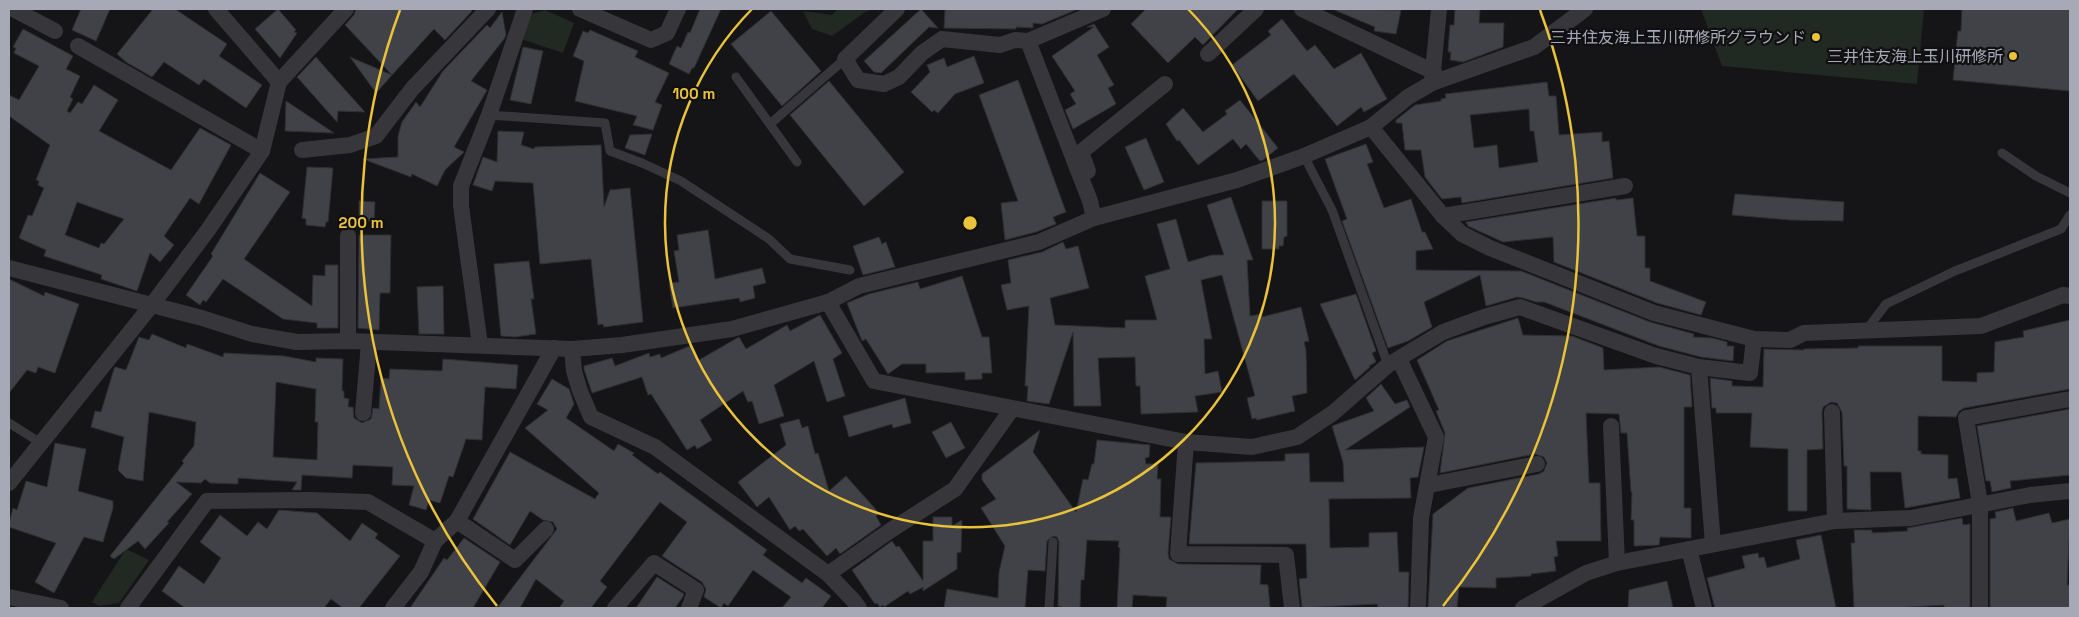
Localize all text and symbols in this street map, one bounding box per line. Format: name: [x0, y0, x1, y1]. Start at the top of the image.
place label: 三井住友海上玉川研修所グラウンド: [1550, 27, 1806, 48]
marker: 三井住友海上玉川研修所グラウンド: [1810, 31, 1822, 43]
place label: 三井住友海上玉川研修所: [1827, 46, 2003, 67]
marker: 三井住友海上玉川研修所: [2007, 50, 2019, 62]
text: 100 m: [673, 84, 715, 103]
text: 200 m: [339, 213, 383, 232]
centre of rings: [961, 214, 979, 232]

